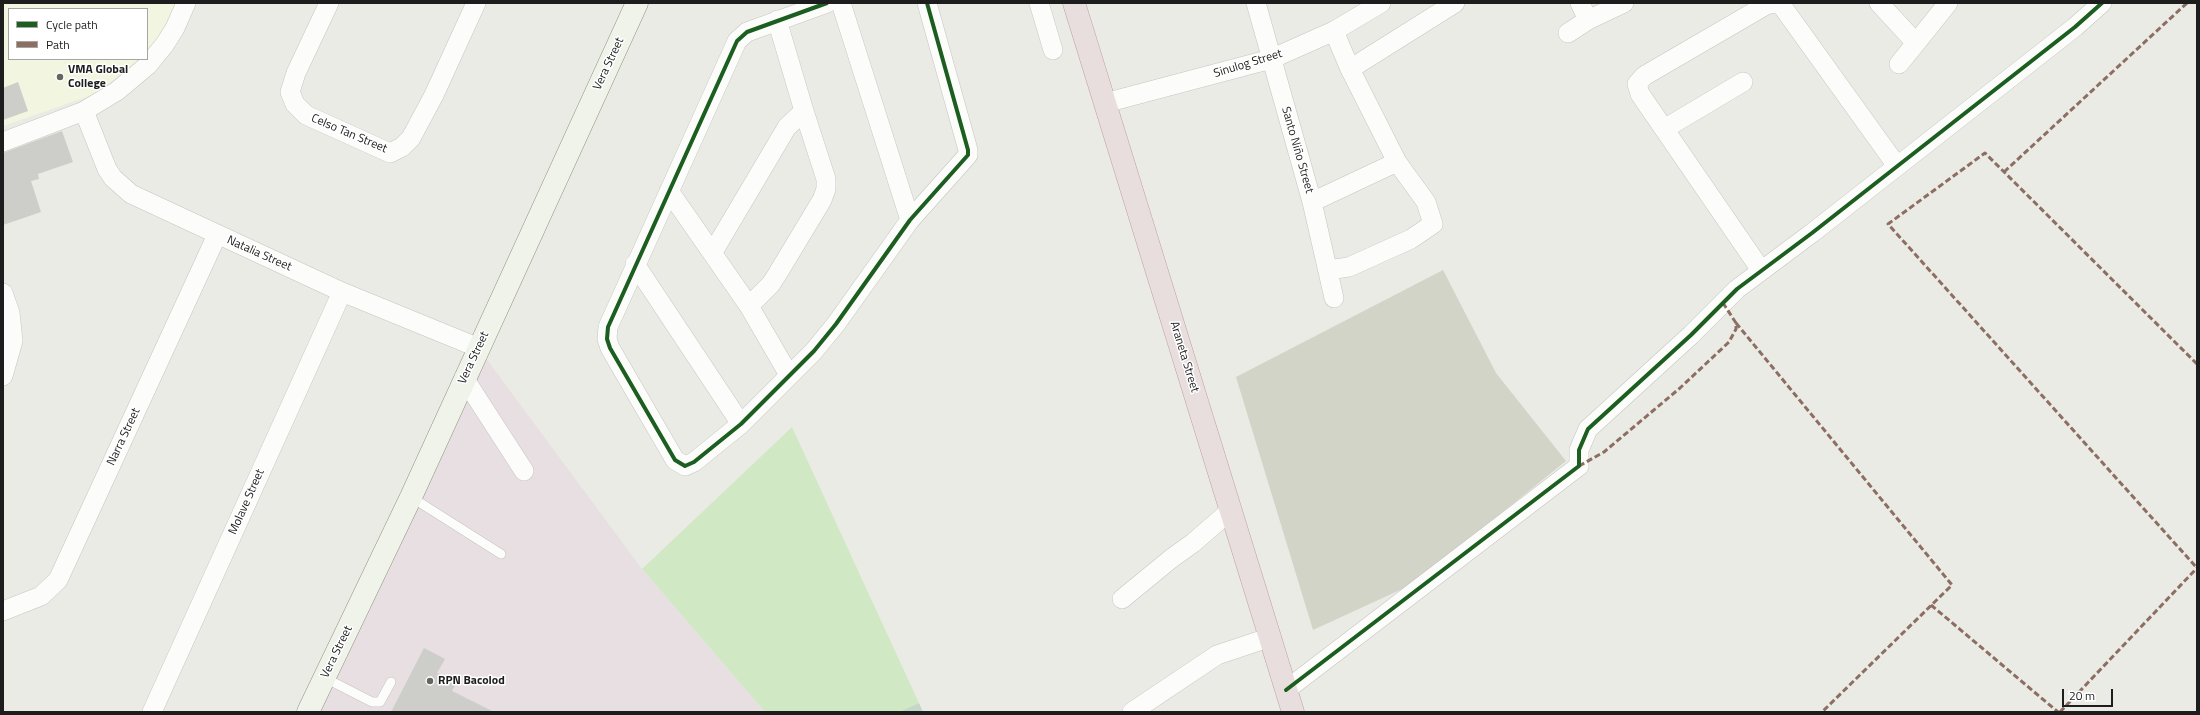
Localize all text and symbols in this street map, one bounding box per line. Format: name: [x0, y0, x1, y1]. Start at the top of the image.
legend: [8, 8, 148, 60]
text: Cycle path: [46, 15, 98, 34]
text: Path: [46, 35, 70, 54]
street label: Vera Street: [591, 35, 627, 93]
street label: Sinulog Street: [1212, 47, 1284, 81]
place label: VMA Global College: [68, 63, 128, 91]
marker: VMA Global College: [55, 72, 65, 82]
street label: Santo Niño Street: [1278, 105, 1316, 195]
street label: Celso Tan Street: [309, 112, 389, 156]
street label: Natalia Street: [224, 233, 294, 275]
street label: Araneta Street: [1166, 320, 1202, 394]
street label: Vera Street: [456, 329, 492, 387]
street label: Narra Street: [104, 406, 144, 468]
street label: Molave Street: [226, 467, 268, 537]
street label: Vera Street: [318, 623, 356, 681]
place label: RPN Bacolod: [438, 674, 505, 688]
marker: RPN Bacolod: [425, 676, 435, 686]
scale bar: [2064, 681, 2115, 707]
text: 20 m: [2069, 686, 2095, 705]

